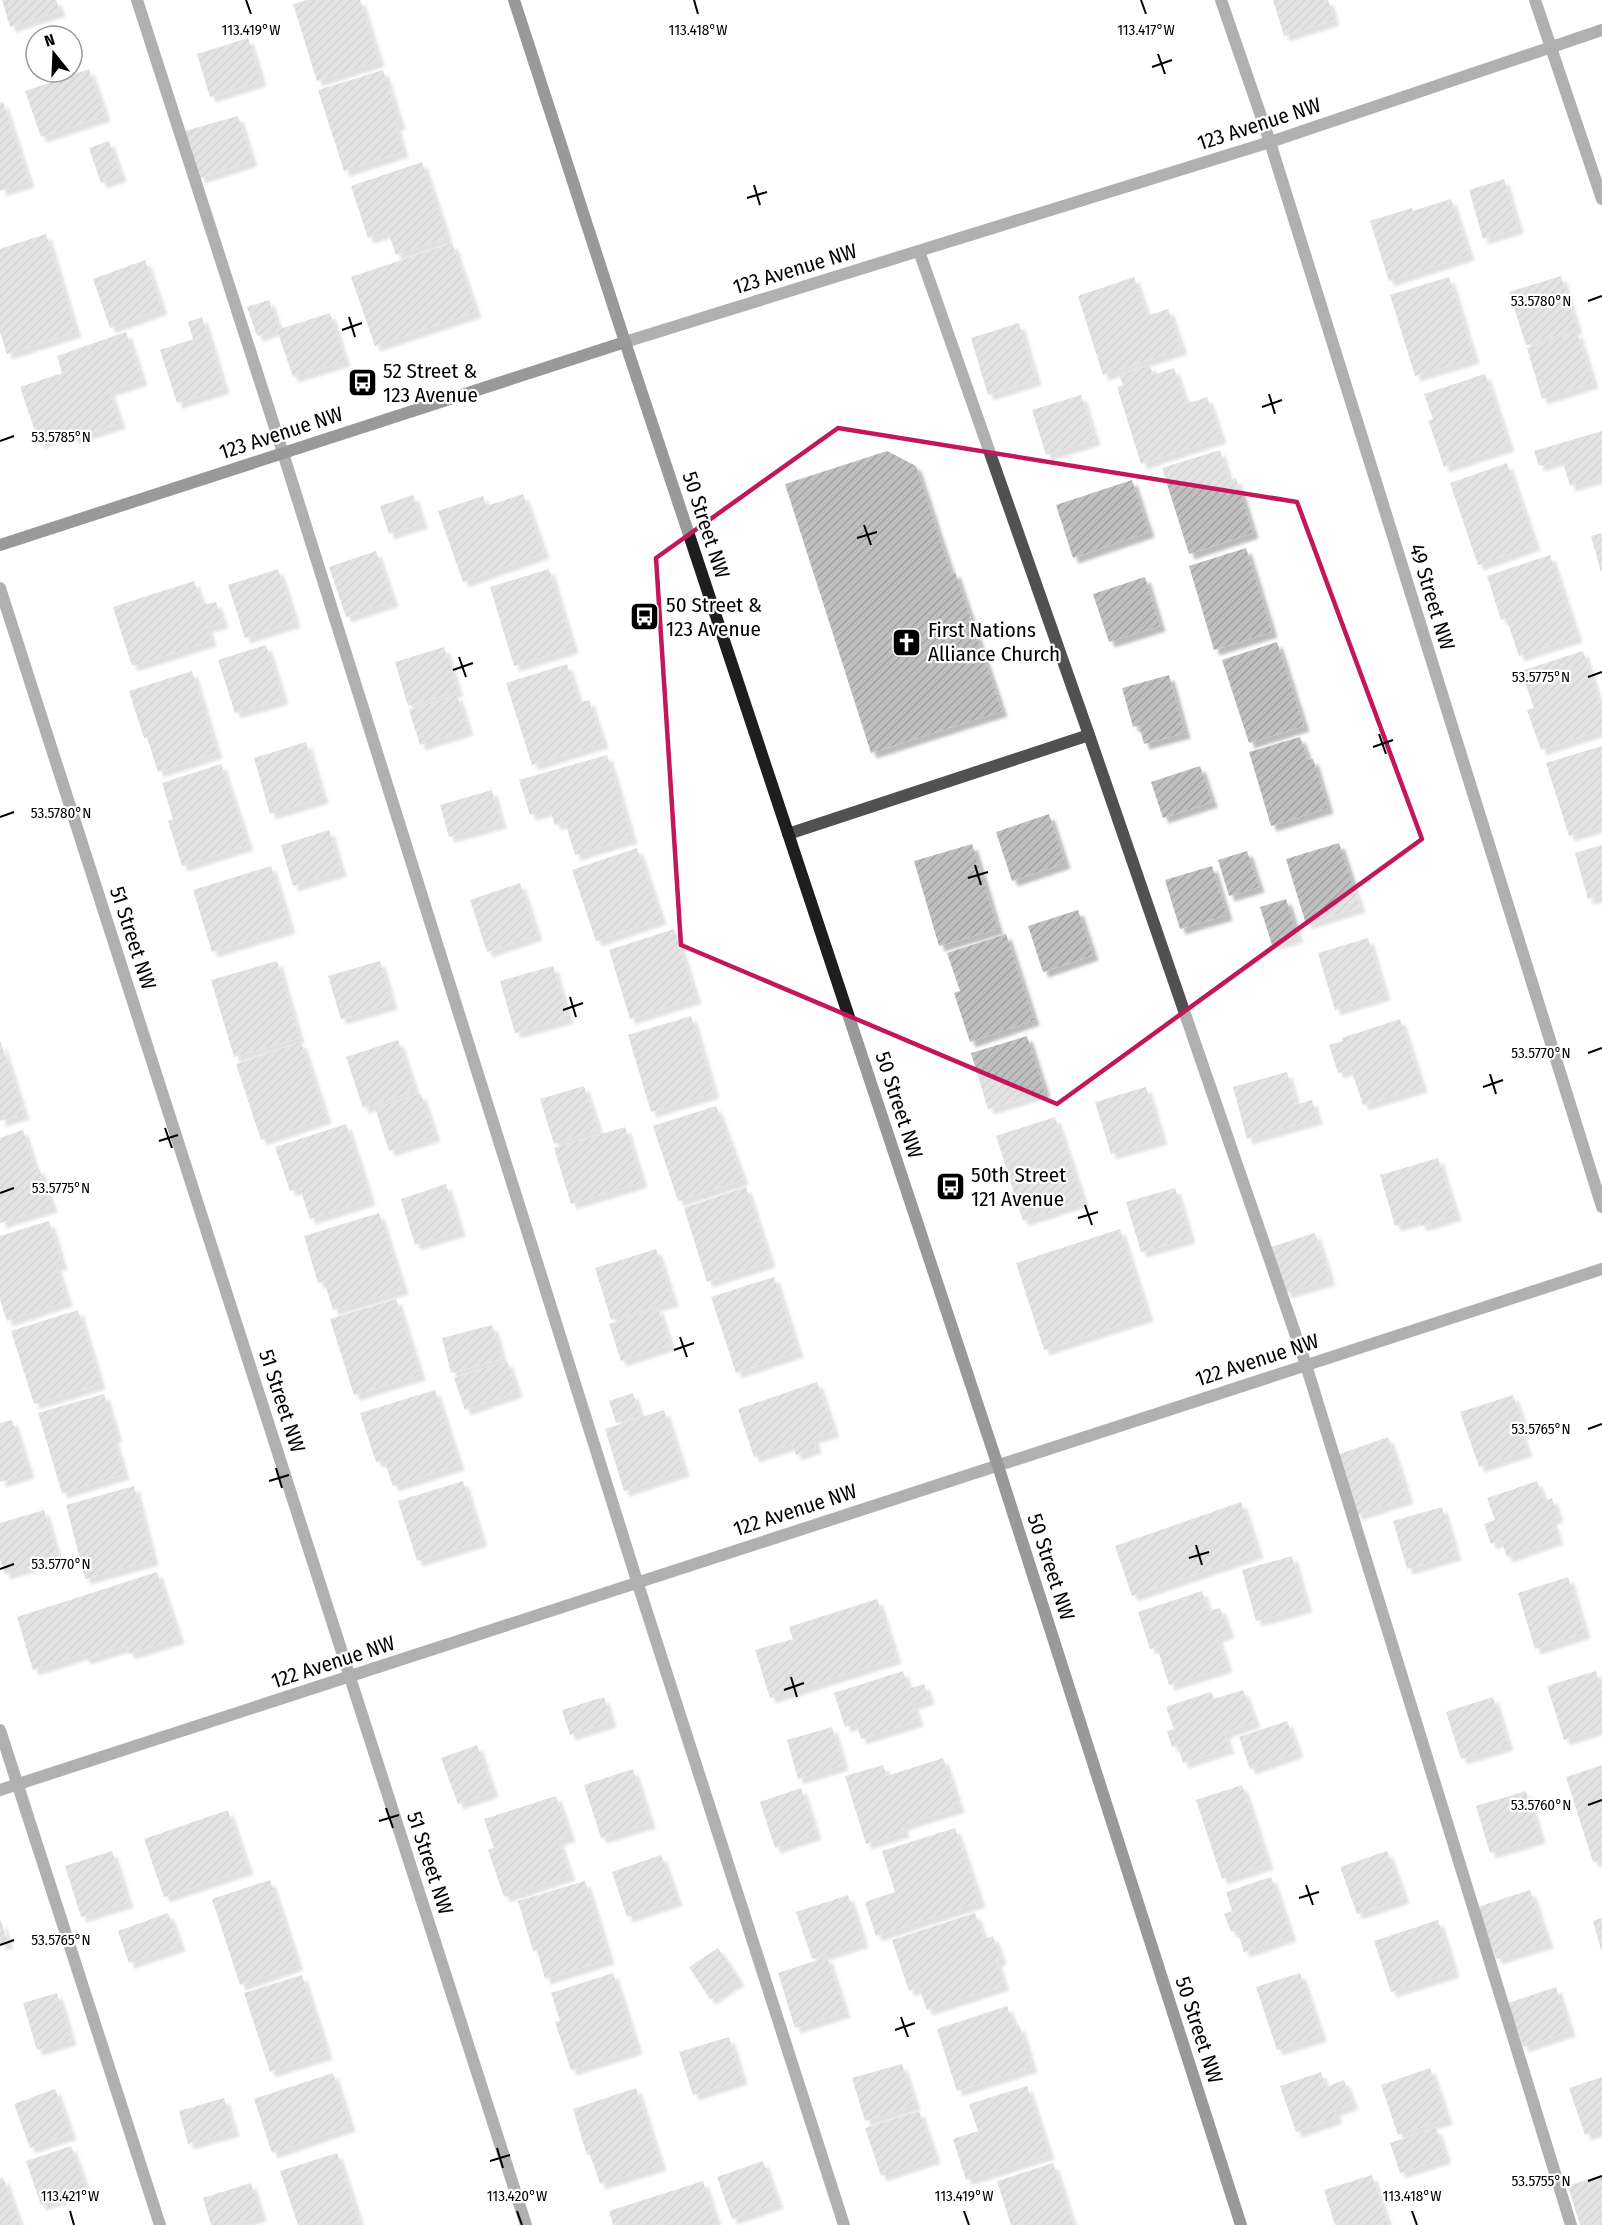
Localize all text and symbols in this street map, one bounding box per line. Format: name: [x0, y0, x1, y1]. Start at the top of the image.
text: 113.419°W: [222, 21, 280, 39]
text: 113.418°W: [669, 21, 728, 39]
text: 113.417°W: [1117, 21, 1175, 39]
north arrow: [24, 24, 84, 84]
text: N: [42, 30, 57, 51]
street label: 123 Avenue NW: [1194, 92, 1324, 156]
street label: 123 Avenue NW: [730, 238, 860, 300]
text: 53.5780°N: [1511, 292, 1571, 310]
place label: 52 Street & 123 Avenue: [383, 358, 478, 408]
bus stop icon: 52 Street & 123 Avenue: [346, 367, 378, 399]
street label: 123 Avenue NW: [216, 401, 346, 465]
text: 53.5785°N: [31, 428, 91, 446]
street label: 50 Street NW: [677, 468, 736, 582]
street label: 49 Street NW: [1403, 541, 1461, 654]
place label: 50 Street & 123 Avenue: [666, 592, 762, 642]
bus stop icon: 50 Street & 123 Avenue: [629, 601, 661, 633]
place label: First Nations Alliance Church: [928, 617, 1060, 667]
church icon: First Nations Alliance Church: [891, 626, 923, 658]
text: 53.5775°N: [1512, 668, 1570, 686]
text: 53.5780°N: [31, 804, 91, 822]
street label: 51 Street NW: [104, 883, 162, 993]
text: 53.5770°N: [1511, 1044, 1571, 1062]
street label: 50 Street NW: [870, 1048, 929, 1162]
place label: 50th Street 121 Avenue: [971, 1162, 1066, 1212]
bus stop icon: 50th Street 121 Avenue: [934, 1171, 966, 1203]
text: 53.5775°N: [32, 1179, 90, 1197]
street label: 122 Avenue NW: [1192, 1328, 1322, 1392]
street label: 51 Street NW: [253, 1346, 311, 1456]
text: 53.5765°N: [1511, 1420, 1571, 1438]
street label: 122 Avenue NW: [730, 1478, 860, 1542]
street label: 50 Street NW: [1022, 1510, 1081, 1624]
text: 53.5770°N: [31, 1555, 91, 1573]
street label: 122 Avenue NW: [268, 1630, 398, 1694]
text: 53.5760°N: [1511, 1796, 1571, 1814]
street label: 51 Street NW: [401, 1808, 459, 1918]
text: 53.5765°N: [31, 1931, 91, 1949]
street label: 50 Street NW: [1170, 1973, 1229, 2087]
text: 53.5755°N: [1512, 2172, 1571, 2190]
text: 113.421°W: [41, 2187, 99, 2205]
text: 113.420°W: [487, 2187, 547, 2205]
text: 113.419°W: [935, 2187, 993, 2205]
text: 113.418°W: [1383, 2187, 1442, 2205]

